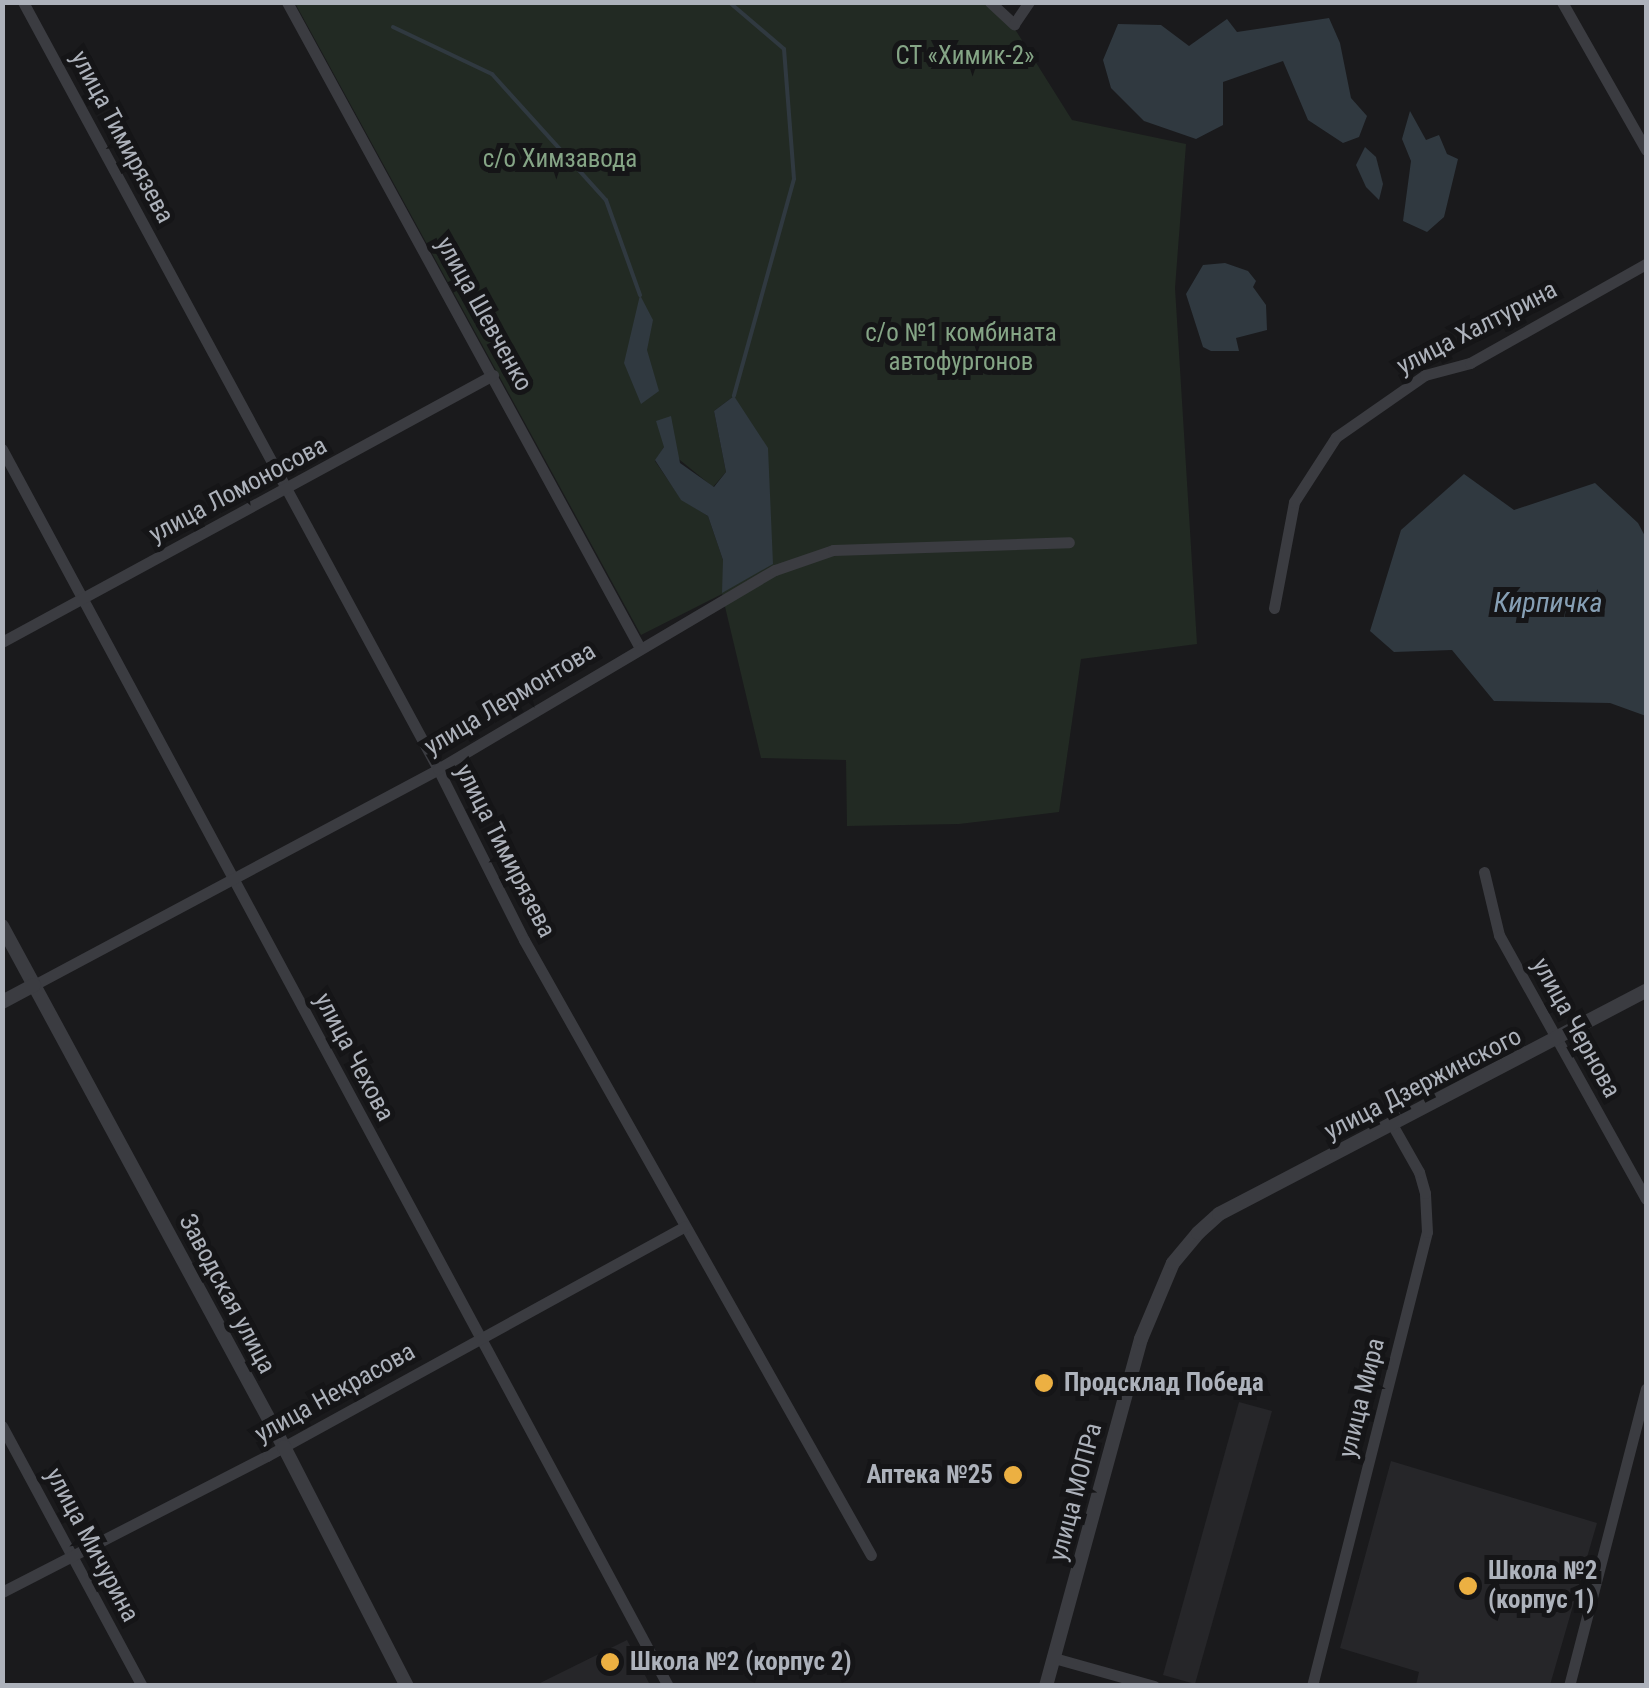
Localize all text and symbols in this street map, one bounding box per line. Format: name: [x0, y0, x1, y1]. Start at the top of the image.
park label: СТ «Химик-2»: [895, 41, 1035, 71]
street label: улица Тимирязева: [64, 45, 180, 229]
park label: с/о Химзавода: [483, 144, 637, 174]
street label: улица Шевченко: [429, 232, 539, 396]
street label: улица Халтурина: [1392, 275, 1562, 381]
park label: с/о №1 комбината автофургонов: [865, 319, 1057, 378]
street label: улица Ломоносова: [144, 431, 332, 549]
water label: Кирпичка: [1494, 586, 1602, 620]
street label: улица Лермонтова: [419, 636, 601, 762]
street label: улица Тимирязева: [448, 759, 562, 943]
street label: улица Чернова: [1525, 953, 1627, 1103]
street label: улица Чехова: [308, 988, 400, 1126]
street label: улица Дзержинского: [1319, 1021, 1527, 1147]
street label: Заводская улица: [172, 1209, 282, 1379]
street label: улица Мира: [1333, 1335, 1391, 1461]
street label: улица Некрасова: [250, 1337, 420, 1449]
place label: Продсклад Победа: [1064, 1368, 1264, 1398]
marker: Продсклад Победа: [1033, 1372, 1055, 1394]
street label: улица МОПРа: [1043, 1420, 1109, 1564]
place label: Аптека №25: [866, 1460, 993, 1490]
street label: улица Мичурина: [39, 1463, 145, 1627]
marker: Аптека №25: [1002, 1464, 1024, 1486]
place label: Школа №2 (корпус 1): [1488, 1557, 1597, 1616]
marker: Школа №2 (корпус 1): [1457, 1575, 1479, 1597]
place label: Школа №2 (корпус 2): [630, 1647, 851, 1677]
marker: Школа №2 (корпус 2): [599, 1651, 621, 1673]

